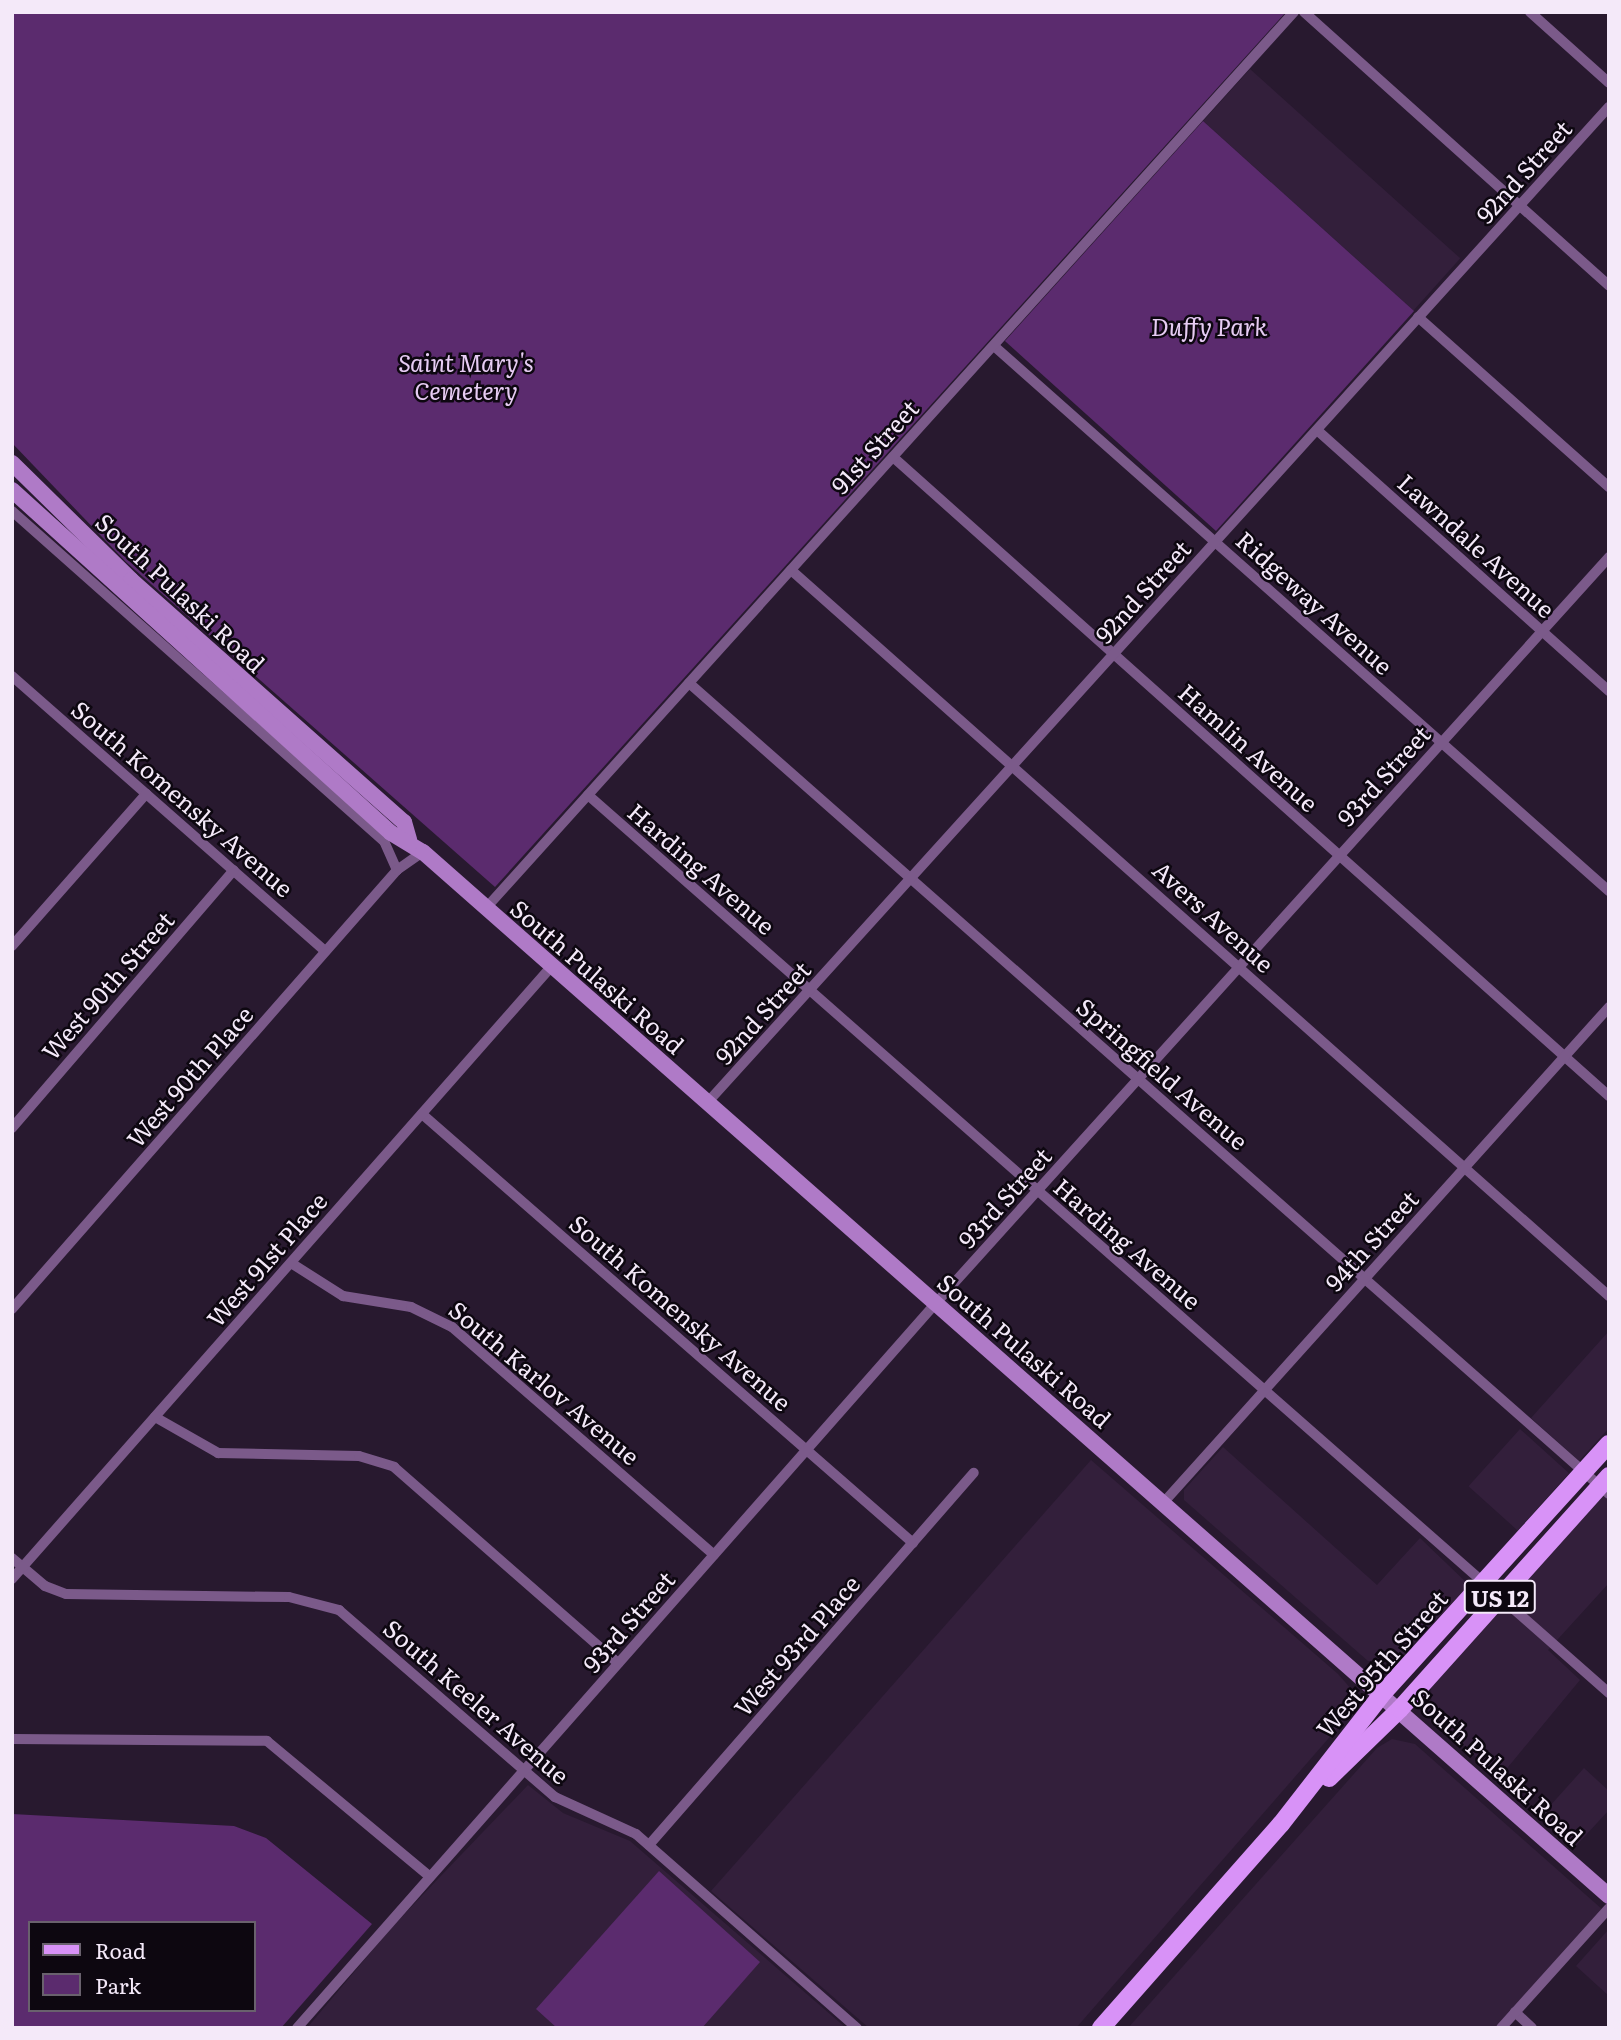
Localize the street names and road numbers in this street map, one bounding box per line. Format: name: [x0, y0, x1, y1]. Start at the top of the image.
street label: 92nd Street: [1469, 114, 1577, 228]
street label: 91st Street: [824, 393, 924, 499]
street label: Lawndale Avenue: [1393, 467, 1561, 623]
street label: South Pulaski Road: [91, 506, 271, 678]
street label: Ridgeway Avenue: [1231, 524, 1399, 680]
street label: 92nd Street: [1088, 534, 1196, 648]
street label: Hamlin Avenue: [1174, 677, 1324, 817]
street label: South Komensky Avenue: [66, 694, 300, 902]
street label: 93rd Street: [1331, 719, 1435, 831]
street label: Harding Avenue: [623, 796, 781, 940]
street label: Avers Avenue: [1148, 854, 1280, 978]
street label: South Pulaski Road: [506, 893, 690, 1059]
street label: West 90th Street: [35, 905, 179, 1065]
street label: 92nd Street: [708, 955, 816, 1069]
street label: Springfield Avenue: [1072, 991, 1254, 1155]
street label: West 90th Place: [120, 1000, 258, 1152]
street label: 93rd Street: [952, 1141, 1056, 1253]
street label: Harding Avenue: [1049, 1171, 1207, 1315]
street label: 94th Street: [1319, 1184, 1423, 1296]
street label: West 91st Place: [200, 1186, 332, 1332]
street label: South Komensky Avenue: [564, 1208, 798, 1416]
street label: South Pulaski Road: [933, 1267, 1117, 1433]
street label: South Karlov Avenue: [444, 1294, 646, 1470]
street label: 93rd Street: [576, 1564, 680, 1678]
street label: West 93rd Place: [727, 1569, 865, 1721]
road number: US 12: [1463, 1578, 1537, 1616]
street label: West 95th Street: [1309, 1584, 1453, 1742]
street label: South Keeler Avenue: [379, 1613, 575, 1789]
street label: South Pulaski Road: [1407, 1682, 1589, 1850]

